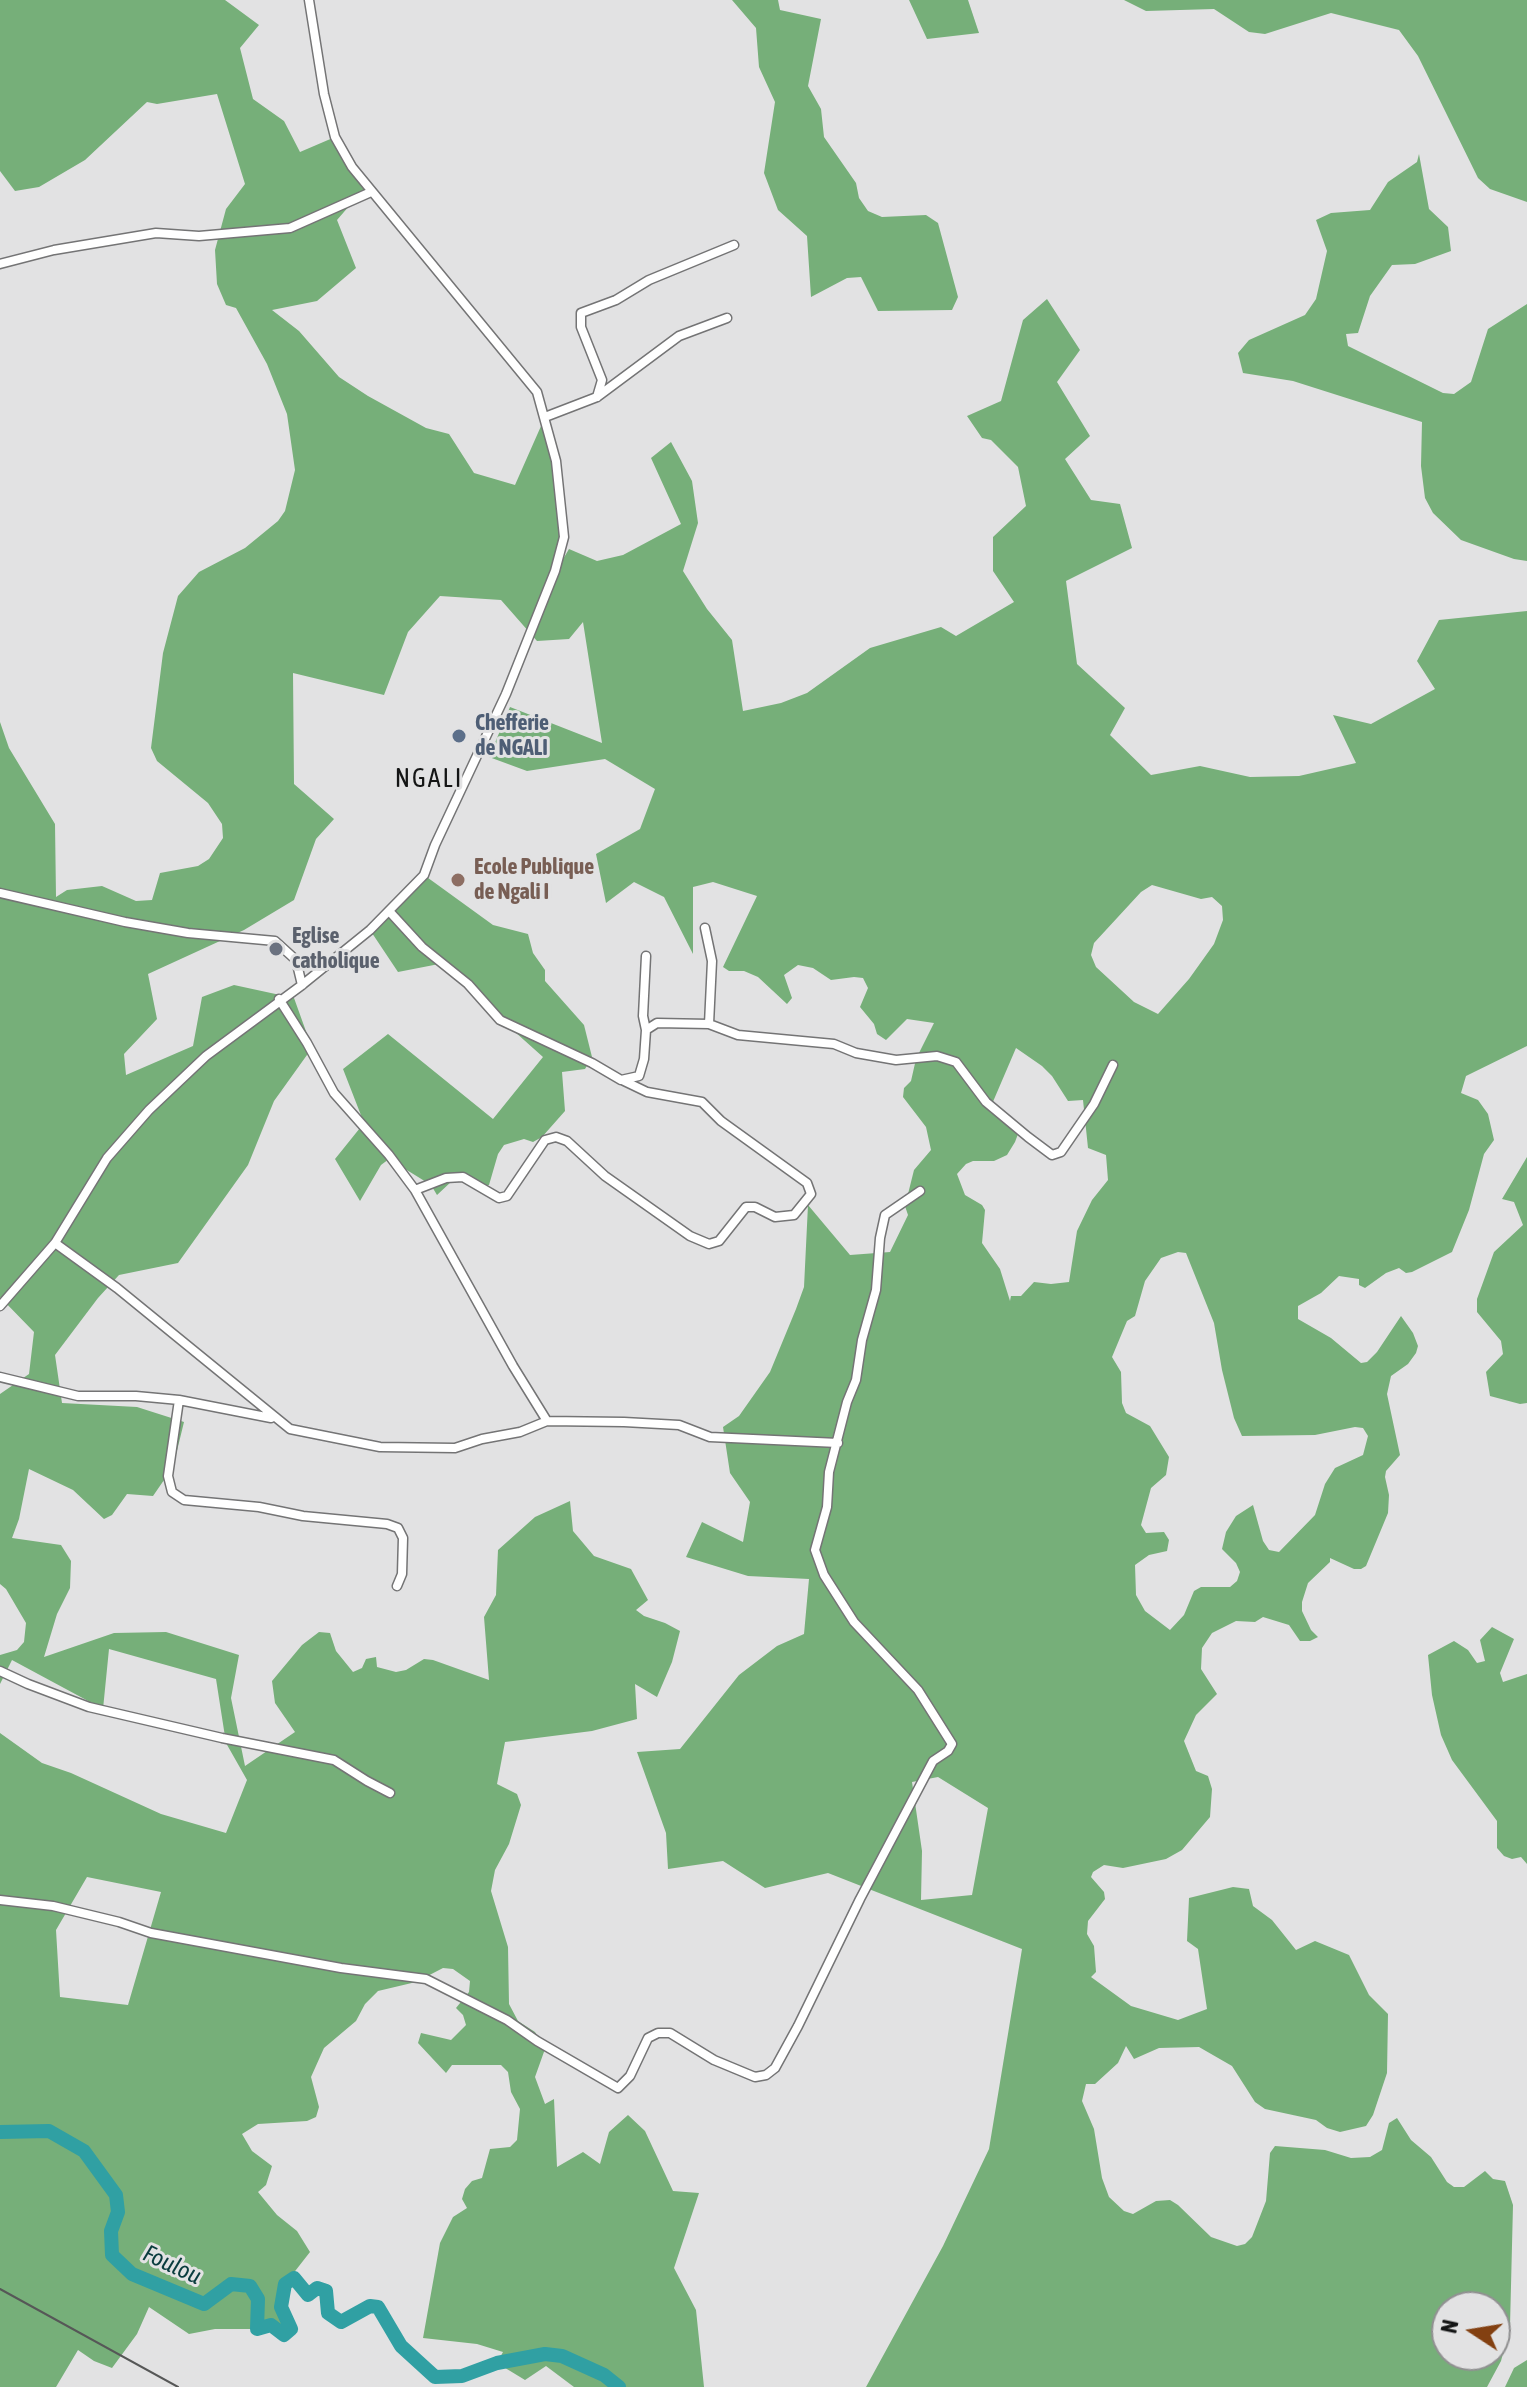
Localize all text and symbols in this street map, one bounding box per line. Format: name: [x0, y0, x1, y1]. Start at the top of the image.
place label: Chefferie de NGALI: [475, 710, 549, 762]
marker: Chefferie de NGALI: [450, 727, 468, 745]
district label: NGALI: [395, 763, 463, 795]
place label: Ecole Publique de Ngali I: [474, 854, 594, 906]
marker: Ecole Publique de Ngali I: [449, 871, 467, 889]
place label: Eglise catholique: [292, 923, 380, 974]
marker: Eglise catholique: [267, 940, 285, 958]
water label: Foulou: [138, 2239, 206, 2291]
north arrow: [1431, 2291, 1511, 2371]
text: N: [1435, 2317, 1464, 2335]

